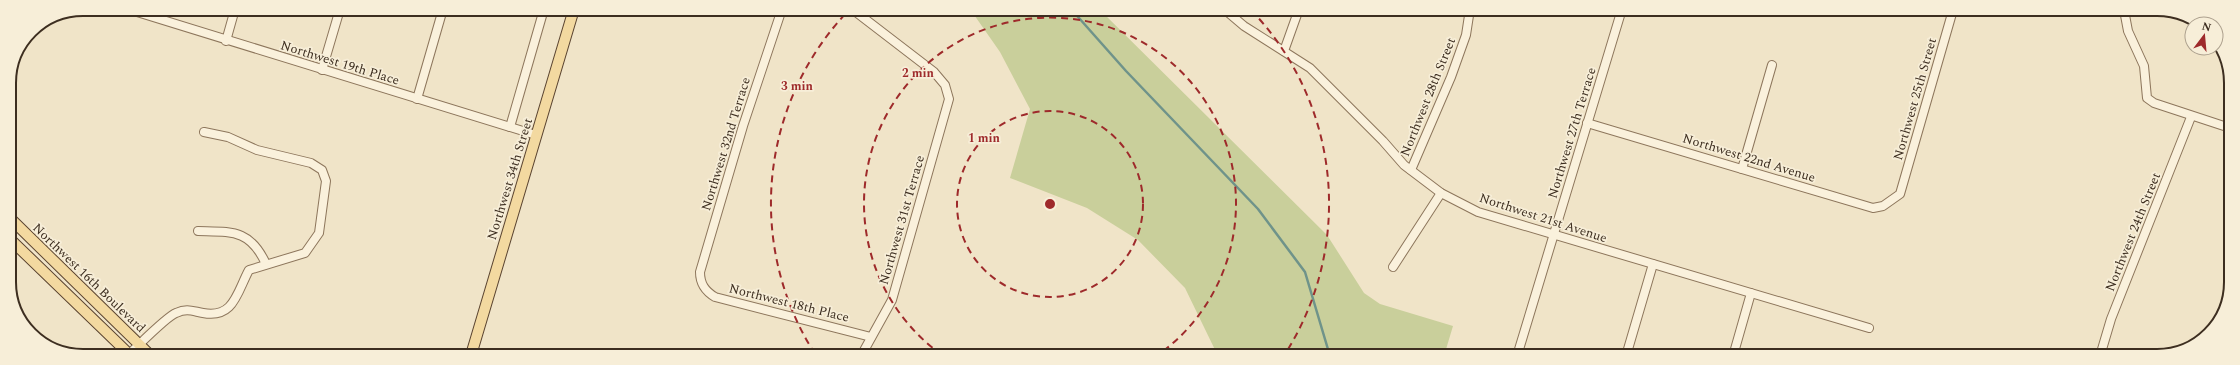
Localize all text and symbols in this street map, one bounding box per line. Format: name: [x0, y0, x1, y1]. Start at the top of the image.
north arrow: [2184, 16, 2224, 56]
text: N: [2200, 17, 2213, 36]
street label: Northwest 28th Street: [1395, 34, 1461, 159]
street label: Northwest 19th Place: [278, 35, 402, 91]
street label: Northwest 25th Street: [1888, 35, 1942, 163]
text: 2 min: [902, 64, 935, 83]
street label: Northwest 27th Terrace: [1543, 65, 1601, 201]
street label: Northwest 32nd Terrace: [696, 75, 756, 213]
text: 3 min: [781, 77, 814, 96]
street label: Northwest 34th Street: [482, 115, 538, 242]
street label: Northwest 22nd Avenue: [1680, 128, 1818, 188]
text: 1 min: [968, 129, 1001, 148]
street label: Northwest 31st Terrace: [874, 153, 930, 287]
street label: Northwest 24th Street: [2100, 169, 2166, 294]
street label: Northwest 21st Avenue: [1477, 188, 1609, 248]
centre of rings: [1043, 197, 1057, 211]
street label: Northwest 16th Boulevard: [28, 219, 150, 337]
street label: Northwest 18th Place: [727, 278, 851, 328]

